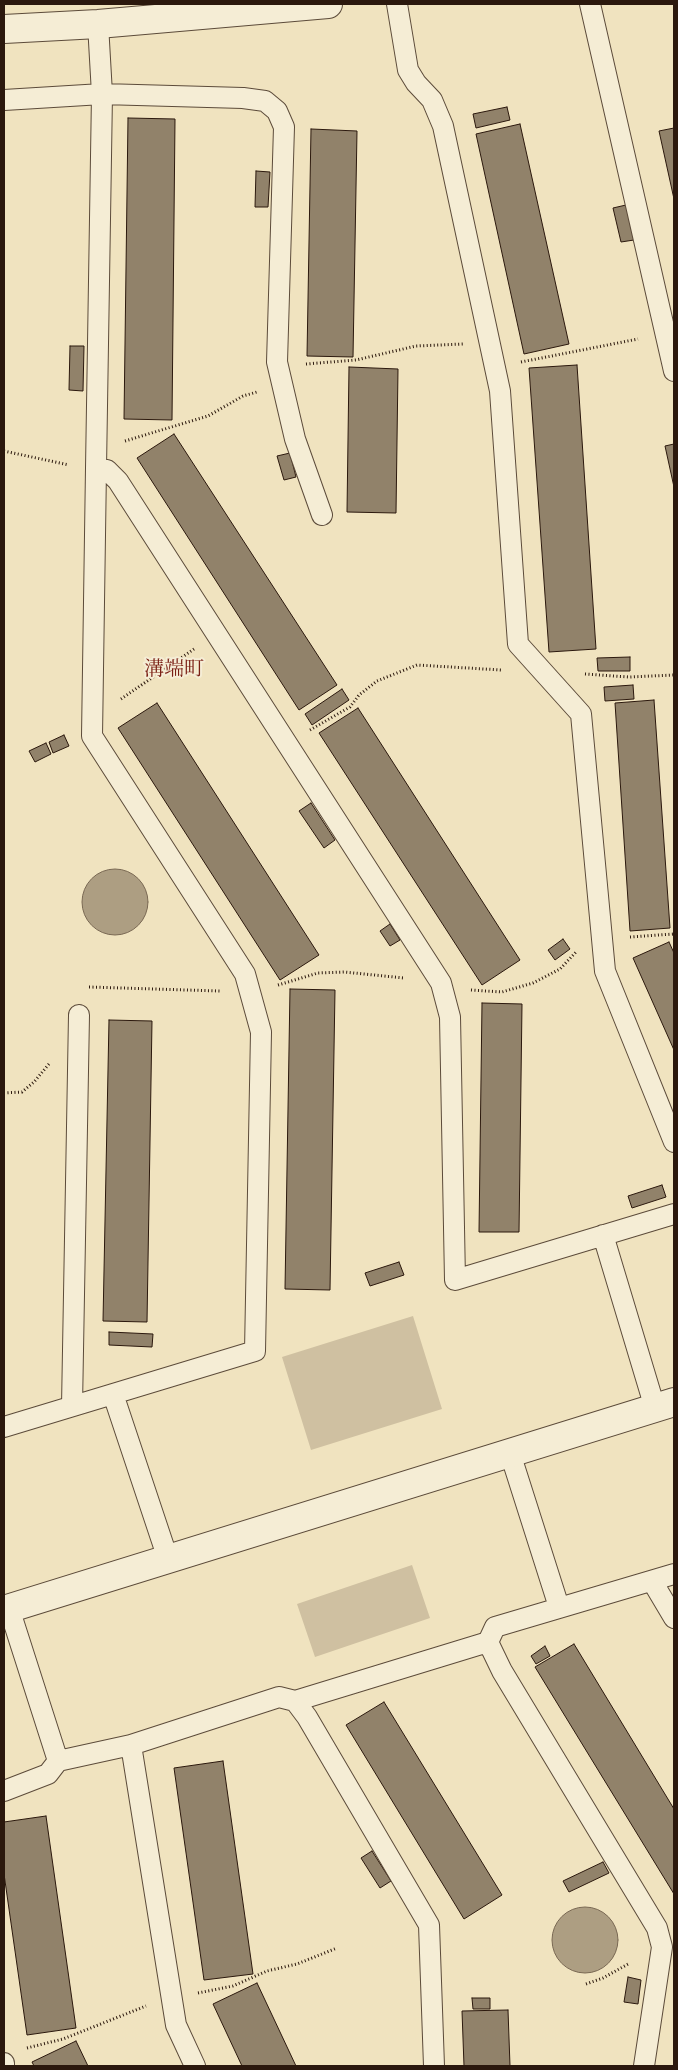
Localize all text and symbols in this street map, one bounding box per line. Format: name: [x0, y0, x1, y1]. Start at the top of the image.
district label: 溝端町: [144, 659, 204, 683]

